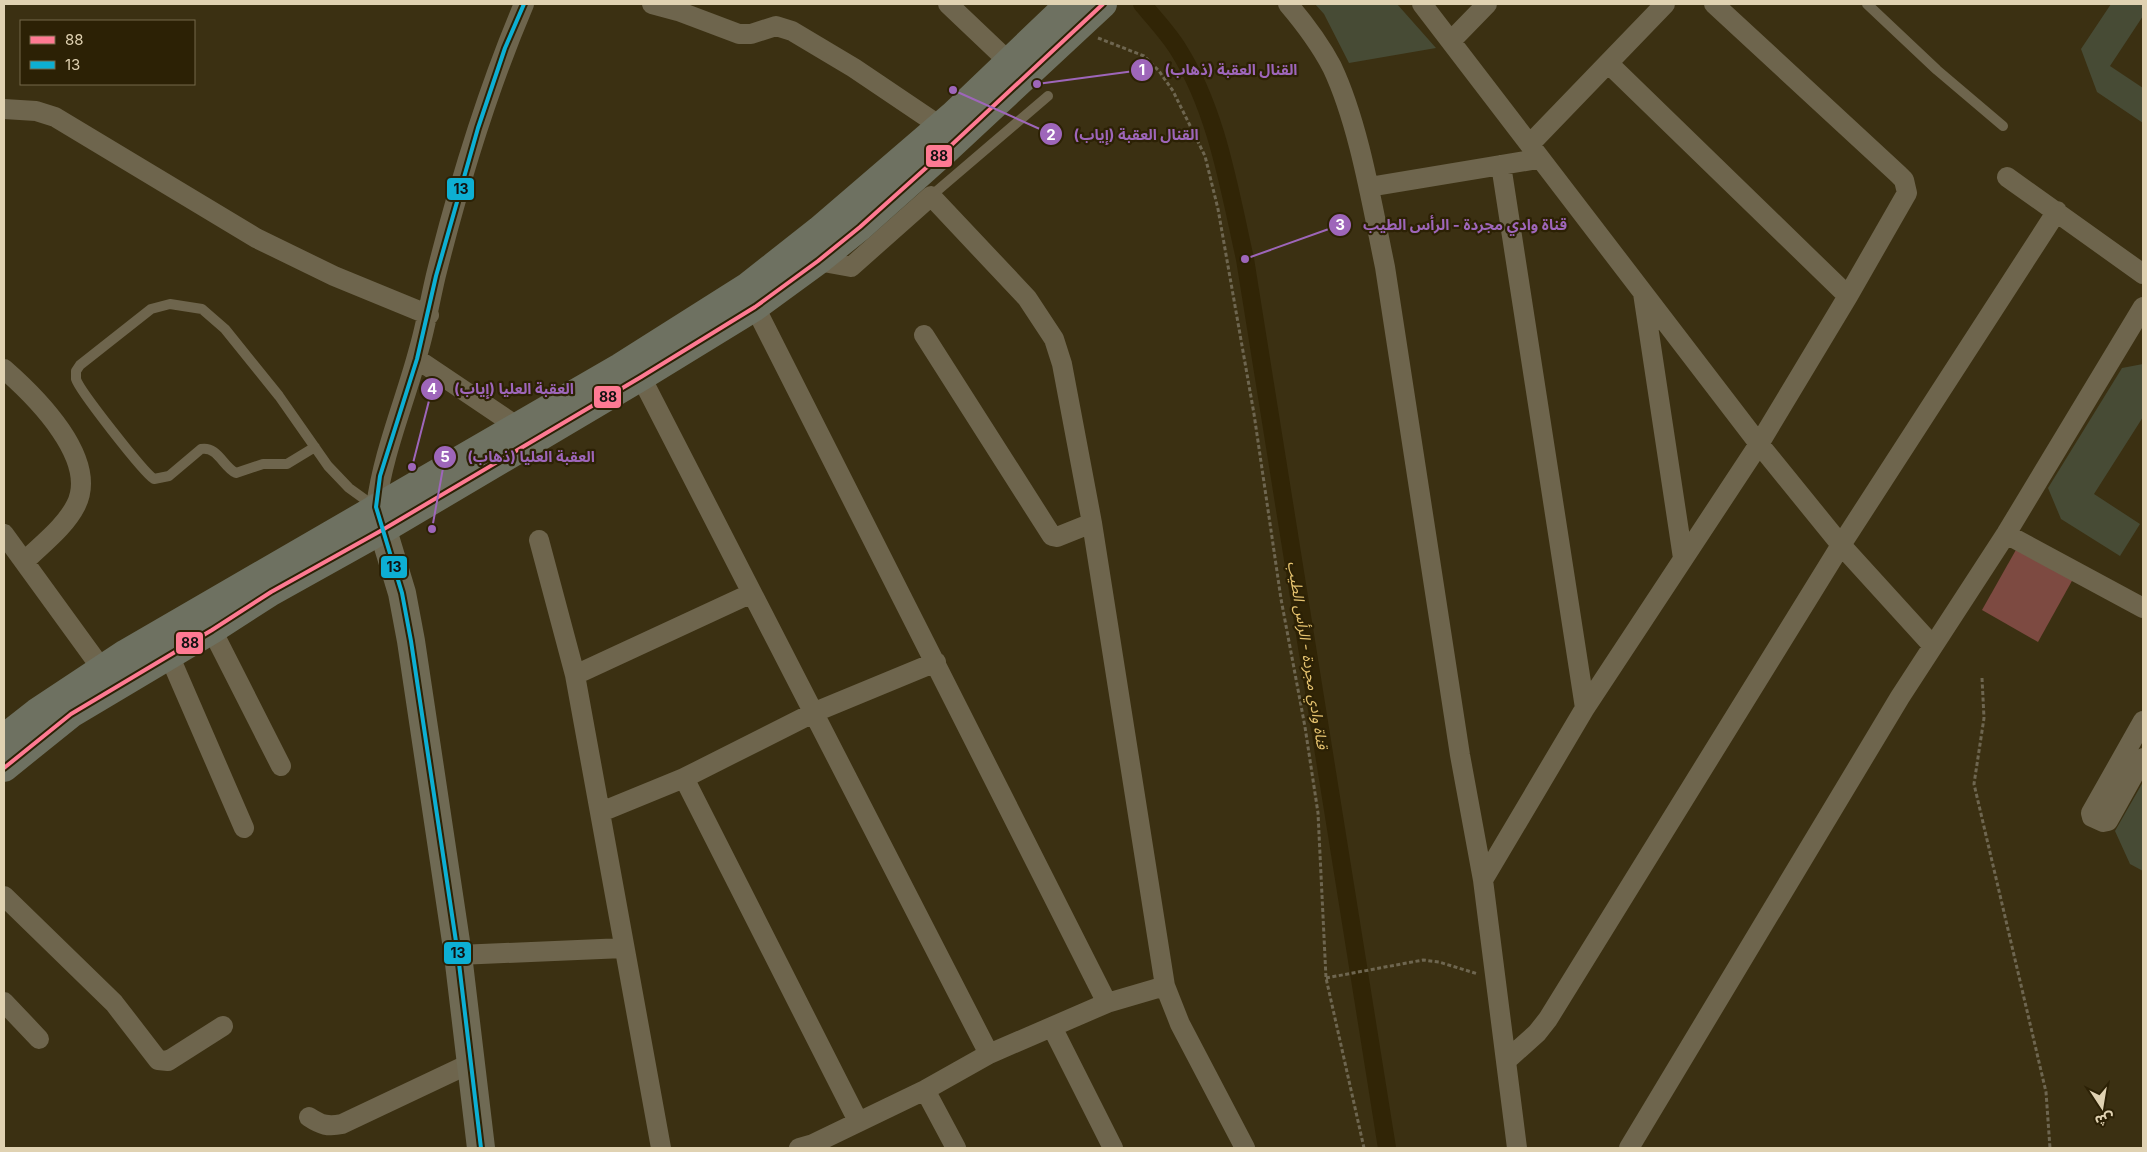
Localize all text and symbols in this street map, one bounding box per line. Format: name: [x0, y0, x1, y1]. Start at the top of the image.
legend: [20, 20, 195, 85]
text: 88: [65, 30, 84, 49]
text: 13: [65, 55, 80, 74]
callout: القنال العقبة (ذهاب): [1130, 55, 1307, 85]
text: 1: [1139, 60, 1145, 79]
text: القنال العقبة (ذهاب): [1165, 60, 1297, 79]
callout: القنال العقبة (إياب): [1038, 119, 1208, 149]
text: 2: [1046, 125, 1056, 144]
text: القنال العقبة (إياب): [1074, 125, 1199, 145]
line badge: 88: [925, 144, 953, 168]
text: 88: [930, 147, 948, 164]
line badge: 13: [446, 177, 475, 201]
text: 13: [453, 180, 469, 197]
callout: قناة وادي مجردة - الرأس الطيب: [1328, 210, 1577, 240]
text: 3: [1335, 215, 1345, 234]
text: قناة وادي مجردة - الرأس الطيب: [1363, 215, 1567, 236]
callout: العقبة العليا (إياب): [419, 374, 584, 404]
text: 4: [427, 379, 437, 398]
text: العقبة العليا (إياب): [454, 379, 574, 399]
line badge: 88: [593, 385, 622, 409]
text: 88: [599, 388, 617, 405]
callout: العقبة العليا (ذهاب): [432, 442, 605, 472]
text: 5: [440, 447, 450, 466]
text: العقبة العليا (ذهاب): [467, 447, 595, 466]
line badge: 13: [380, 555, 408, 579]
text: 13: [386, 558, 402, 575]
water label: قناة وادي مجردة - الرأس الطيب: [1281, 560, 1332, 752]
line badge: 88: [175, 631, 204, 655]
text: 88: [181, 634, 199, 651]
line badge: 13: [443, 941, 472, 965]
text: 13: [450, 944, 466, 961]
north arrow: [2077, 1082, 2127, 1132]
text: ش: [2094, 1110, 2116, 1131]

